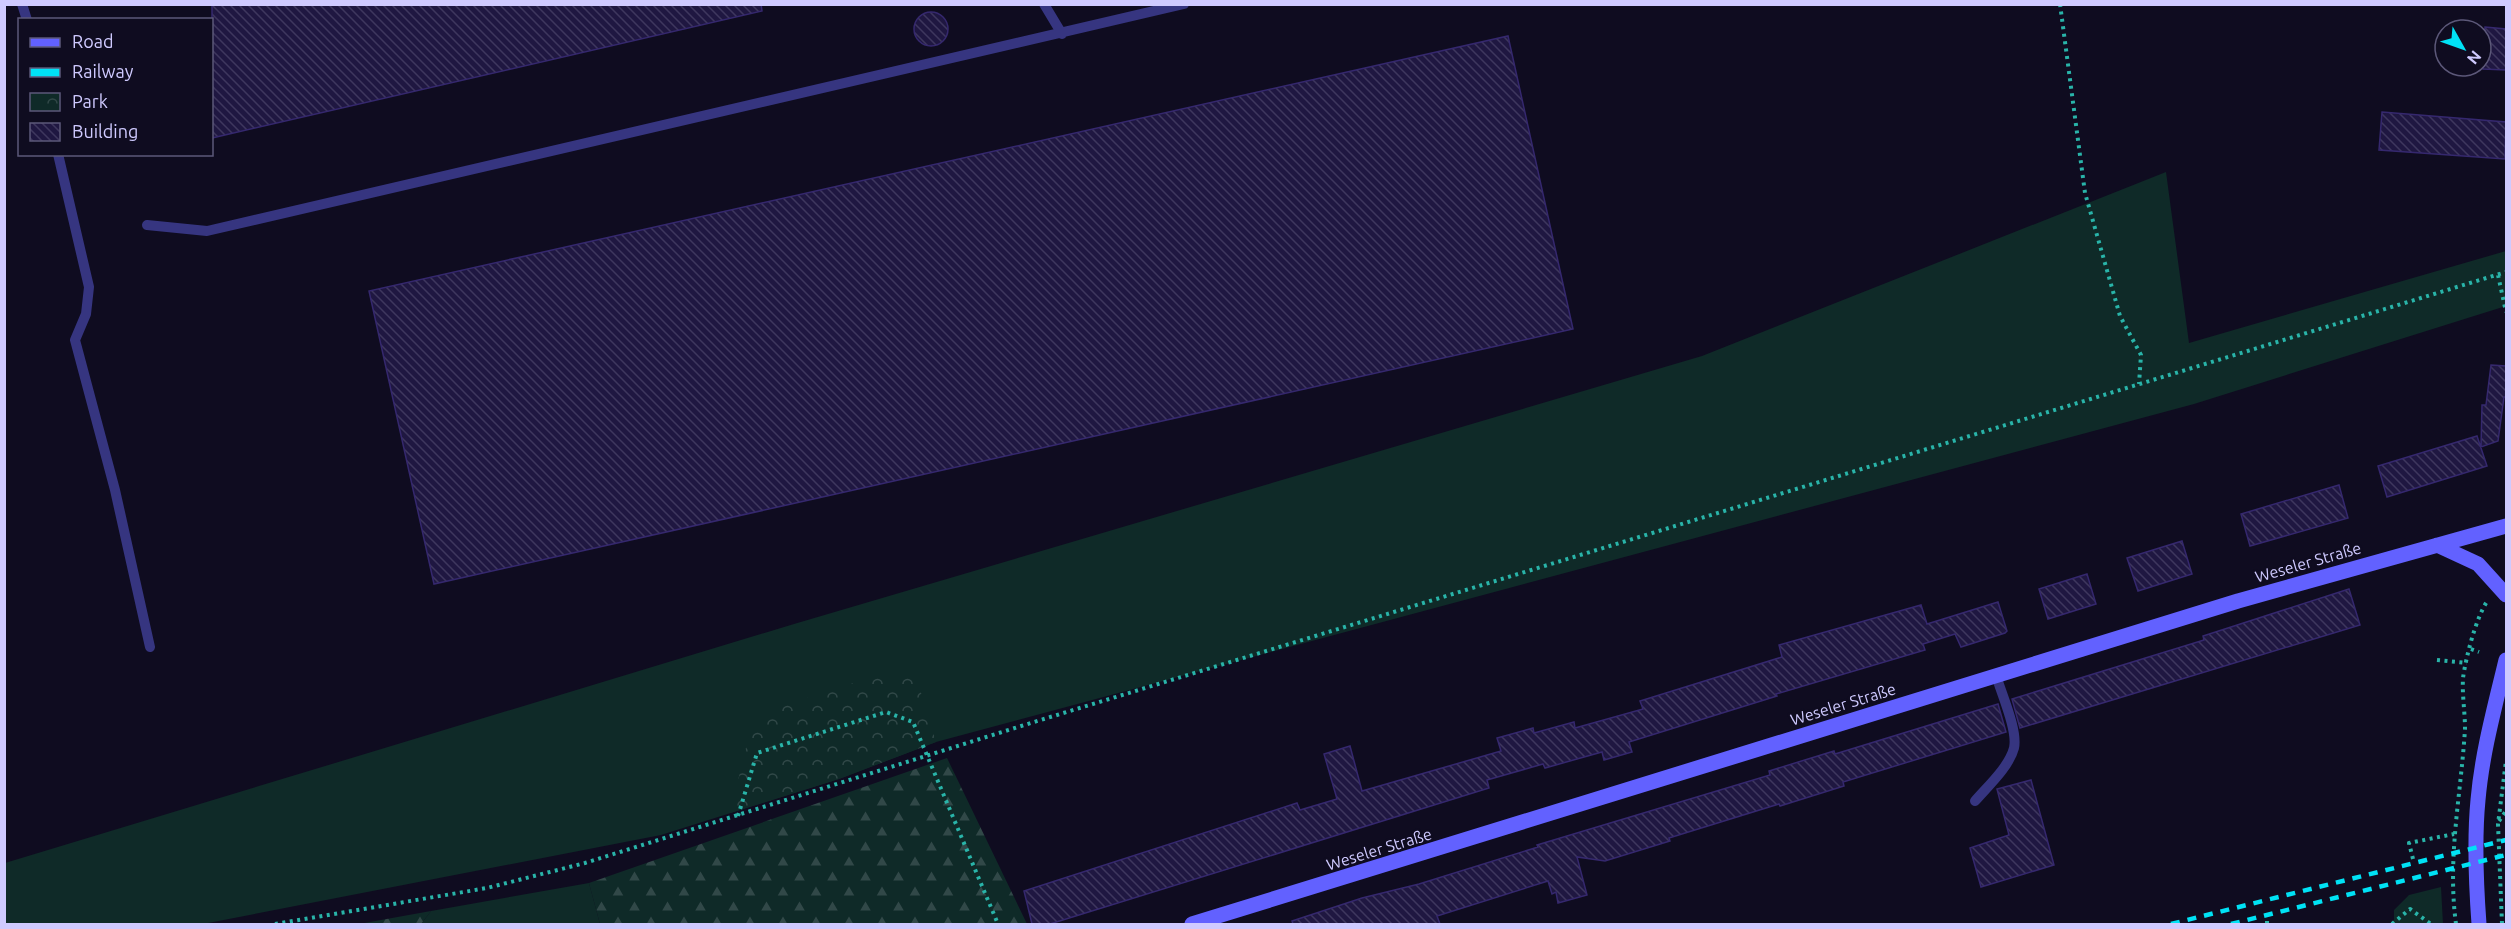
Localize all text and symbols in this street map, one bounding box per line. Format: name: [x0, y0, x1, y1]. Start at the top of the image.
legend: [18, 18, 213, 156]
north arrow: [2433, 18, 2493, 78]
text: Road: [72, 31, 114, 51]
text: N: [2464, 47, 2485, 68]
text: Railway: [72, 61, 134, 81]
text: Park: [72, 91, 108, 111]
text: Building: [72, 121, 138, 141]
street label: Weseler Straße: [2253, 538, 2363, 586]
street label: Weseler Straße: [1788, 679, 1898, 729]
street label: Weseler Straße: [1324, 824, 1434, 874]

